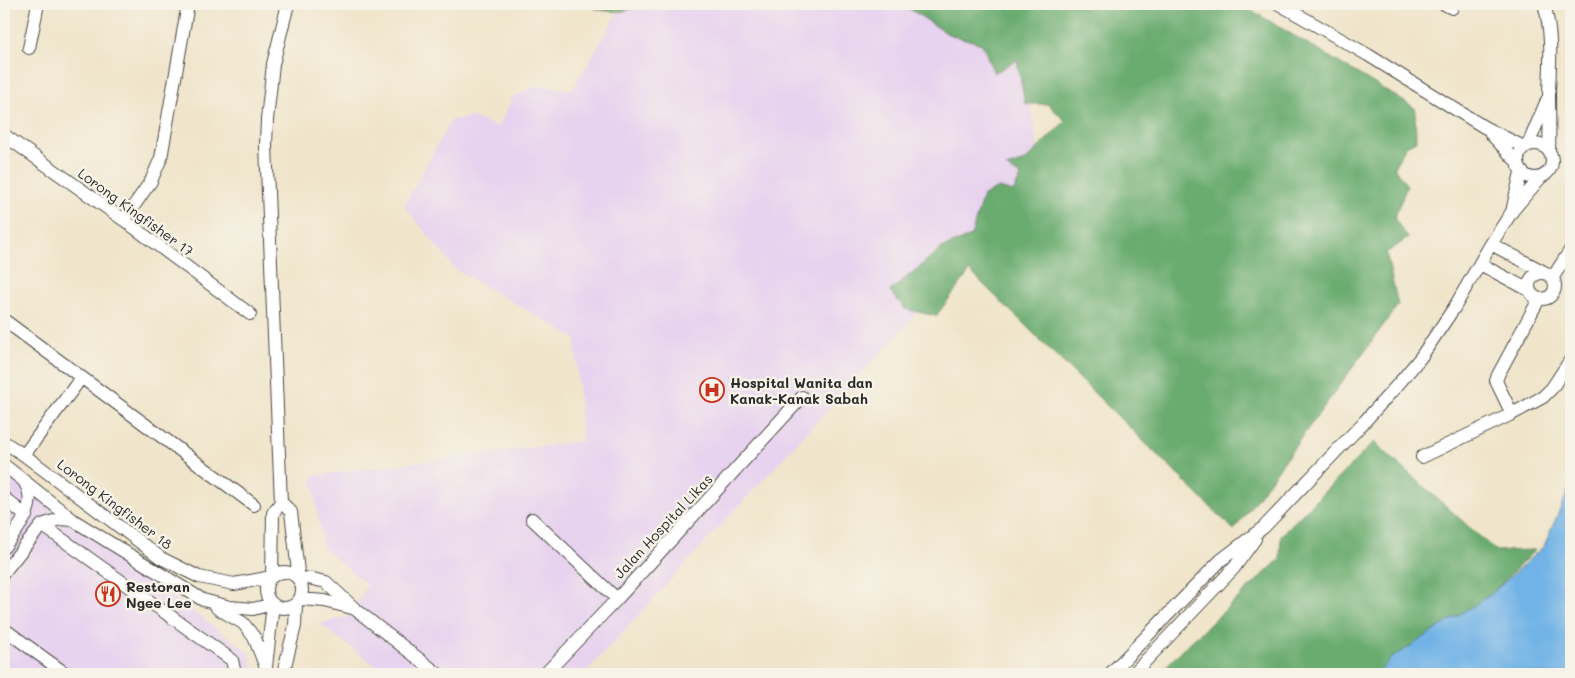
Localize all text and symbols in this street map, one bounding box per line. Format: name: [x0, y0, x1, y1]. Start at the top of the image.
street label: Lorong Kingfisher 17: [74, 164, 198, 261]
place label: Hospital Wanita dan Kanak-Kanak Sabah: [730, 373, 873, 408]
hospital icon: Hospital Wanita dan Kanak-Kanak Sabah: [699, 377, 725, 403]
street label: Lorong Kingfisher 18: [54, 454, 176, 554]
street label: Jalan Hospital Likas: [610, 470, 716, 582]
place label: Restoran Ngee Lee: [126, 577, 192, 612]
restaurant icon: Restoran Ngee Lee: [95, 581, 121, 607]

